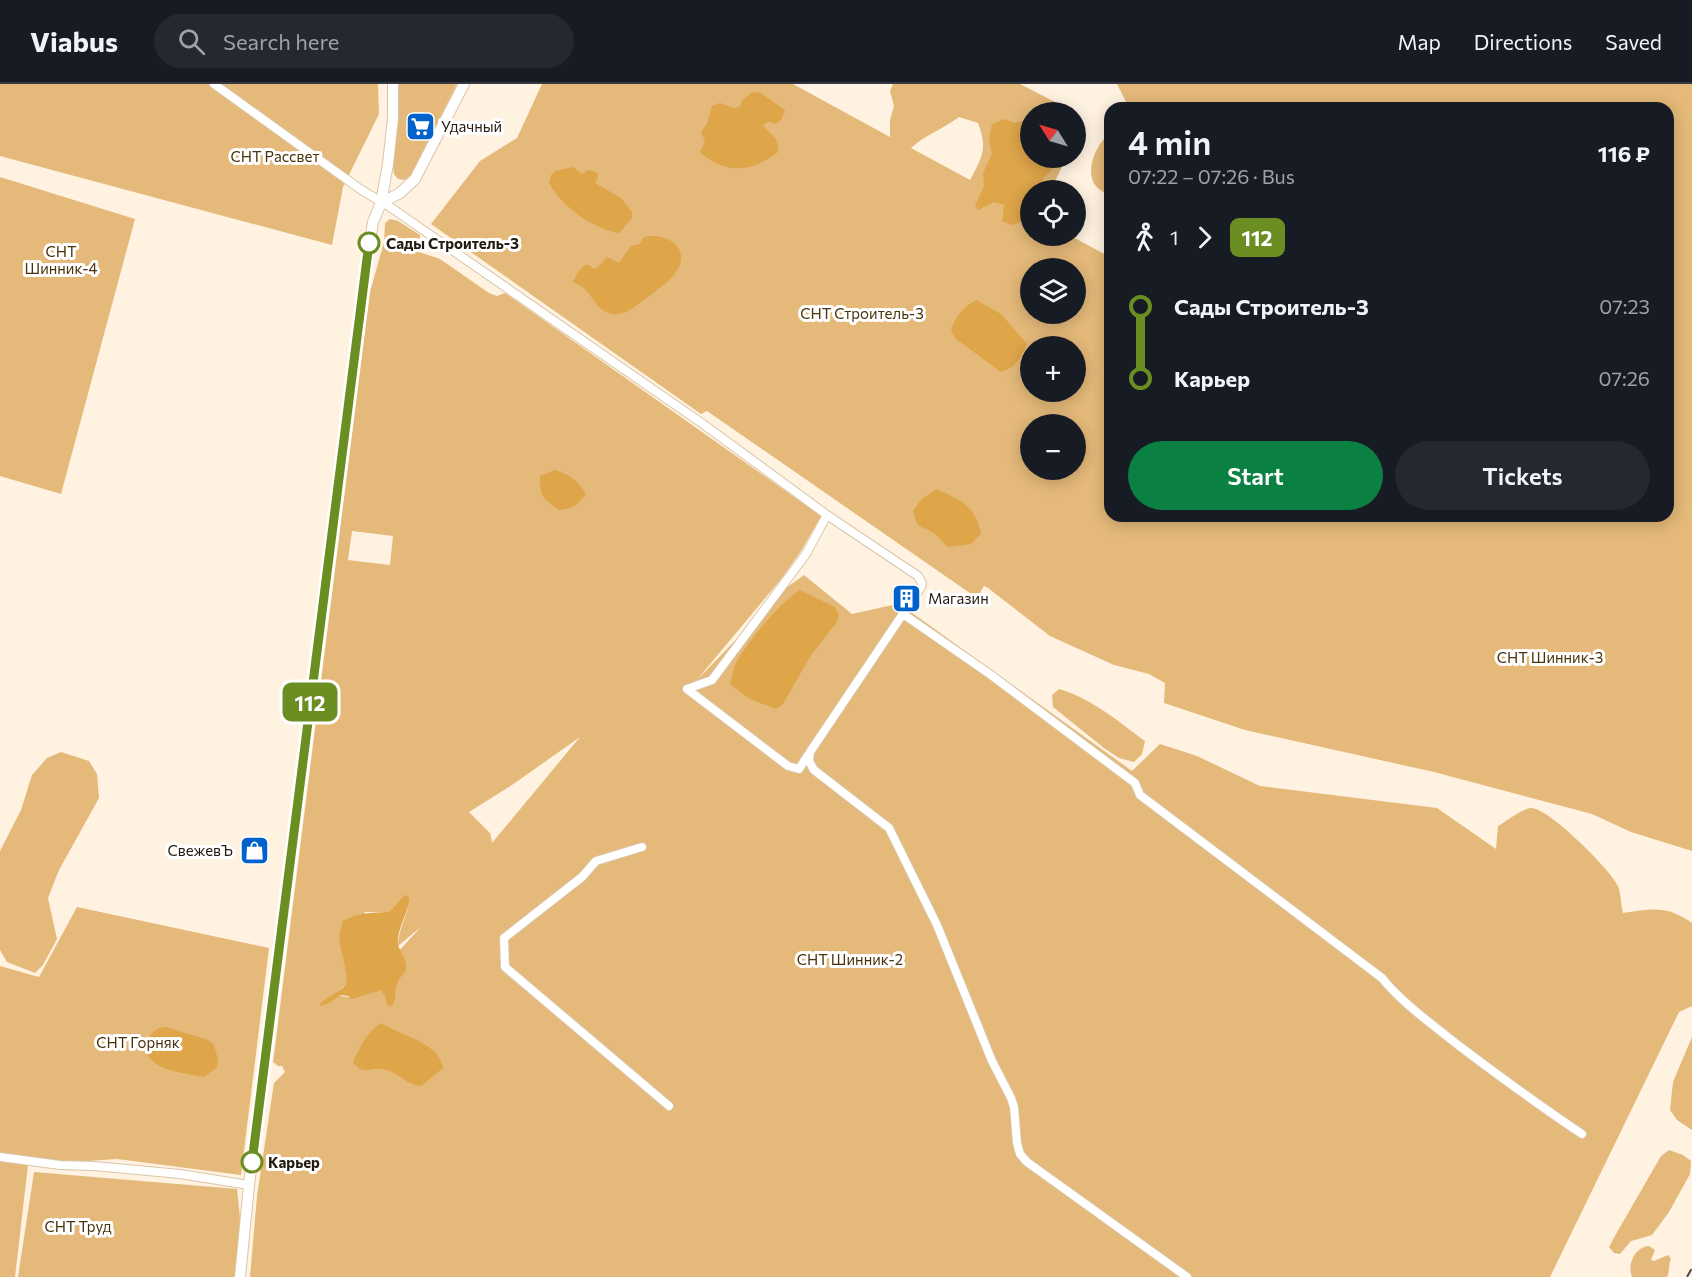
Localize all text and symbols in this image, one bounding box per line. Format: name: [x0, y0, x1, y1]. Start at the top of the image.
search box: [154, 14, 574, 68]
text: Viabus: [30, 24, 118, 58]
icon: search: [175, 25, 208, 58]
text: Search here: [223, 28, 339, 55]
text: Map: [1398, 29, 1441, 54]
text: Directions: [1474, 29, 1572, 54]
text: Saved: [1605, 29, 1662, 54]
north arrow: [1020, 102, 1086, 168]
map controls: [1020, 102, 1086, 480]
supermarket icon: Удачный: [404, 110, 436, 142]
place label: Удачный: [441, 117, 502, 135]
text: 4 min: [1128, 121, 1211, 162]
text: 116 ₽: [1598, 140, 1650, 167]
park label: СНТ Рассвет: [231, 147, 319, 165]
text: 07:22 – 07:26 · Bus: [1128, 164, 1295, 188]
button: locate: [1020, 180, 1086, 246]
icon: walk: [1128, 221, 1161, 254]
icon: forward: [1188, 221, 1221, 254]
text: 1: [1170, 225, 1179, 249]
text: 112: [1242, 225, 1273, 250]
marker: Сады Строитель-3: [358, 232, 380, 254]
place label: Сады Строитель-3: [386, 234, 519, 252]
park label: СНТ Шинник-4: [24, 242, 98, 277]
button: layers: [1020, 258, 1086, 324]
text: Сады Строитель-3: [1174, 293, 1369, 320]
text: 07:23: [1599, 294, 1650, 318]
park label: СНТ Строитель-3: [800, 304, 924, 322]
button: +: [1020, 336, 1086, 402]
text: Карьер: [1174, 365, 1250, 392]
text: 07:26: [1599, 366, 1650, 390]
button: −: [1020, 414, 1086, 480]
button: Start: [1128, 441, 1383, 510]
button: Tickets: [1395, 441, 1650, 510]
building icon: Магазин: [891, 582, 923, 614]
place label: Магазин: [928, 589, 989, 607]
park label: СНТ Шинник-3: [1497, 648, 1603, 666]
line badge: 112: [276, 682, 344, 722]
text: 112: [295, 690, 325, 715]
shop icon: СвежевЪ: [238, 834, 270, 866]
place label: СвежевЪ: [167, 841, 233, 859]
park label: СНТ Шинник-2: [797, 950, 903, 968]
park label: СНТ Горняк: [96, 1033, 180, 1051]
marker: Карьер: [241, 1151, 263, 1173]
place label: Карьер: [268, 1153, 320, 1171]
park label: СНТ Труд: [45, 1217, 112, 1235]

